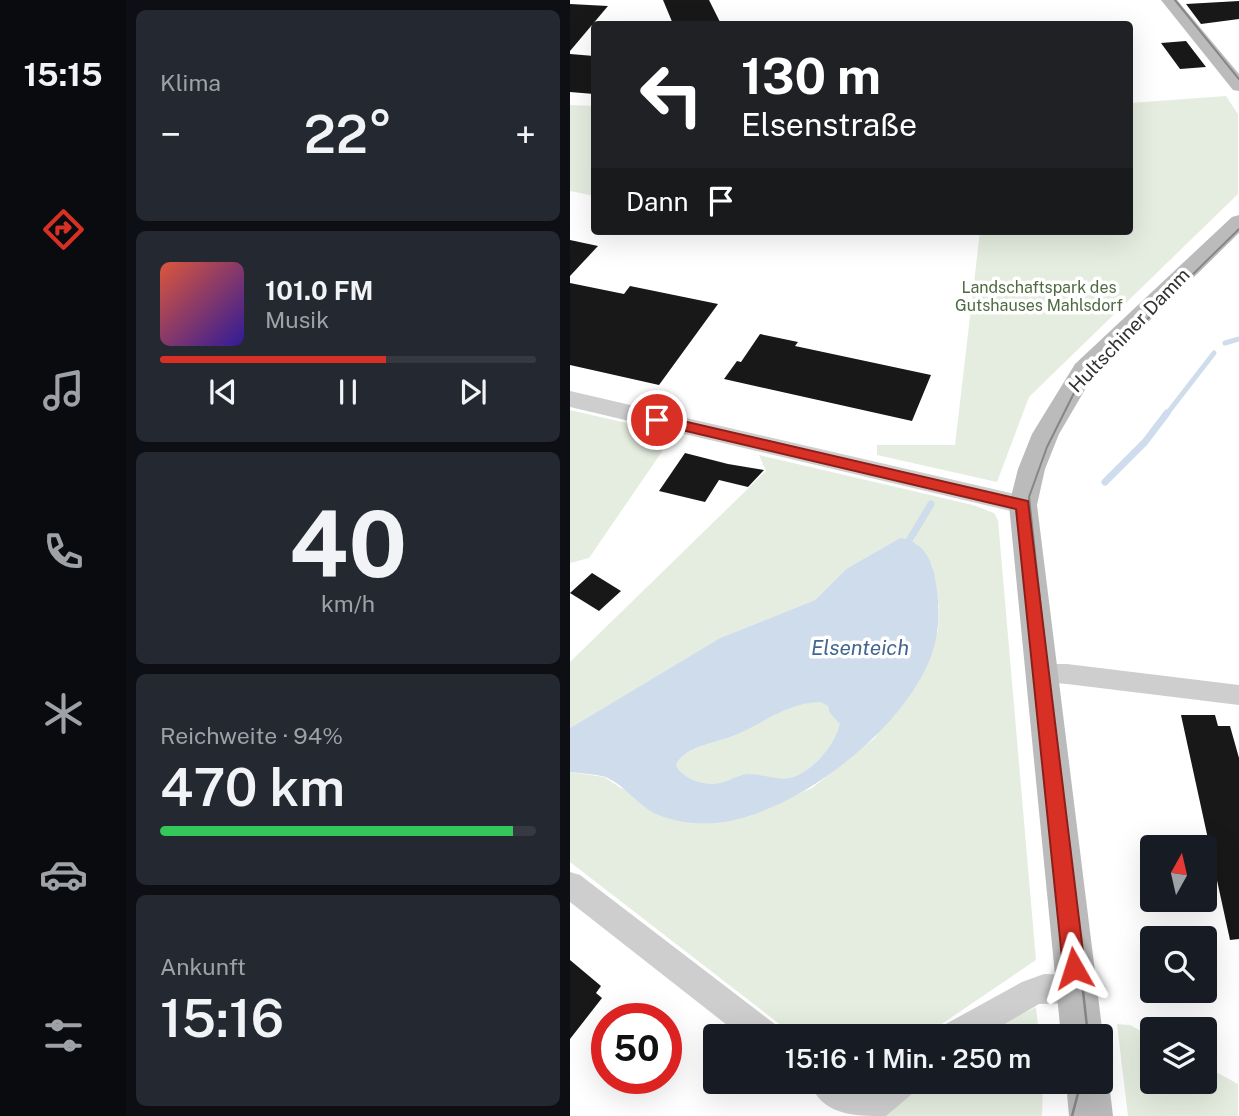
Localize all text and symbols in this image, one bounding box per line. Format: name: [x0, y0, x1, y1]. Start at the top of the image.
text: 130 m: [741, 47, 881, 105]
icon: left: [626, 49, 717, 140]
text: 15:15: [23, 56, 103, 93]
text: Klima: [160, 69, 221, 96]
text: 22°: [304, 104, 392, 165]
text: Elsenstraße: [741, 106, 917, 143]
text: −: [160, 112, 181, 157]
text: +: [515, 112, 536, 157]
icon: arrive: [702, 182, 740, 220]
text: Dann: [626, 186, 688, 217]
icon: directions: [39, 205, 88, 254]
street label: Hultschiner Damm: [1064, 263, 1194, 397]
text: 101.0 FM: [265, 275, 373, 306]
park label: Landschaftspark des Gutshauses Mahlsdorf: [955, 278, 1123, 315]
text: Musik: [265, 306, 329, 333]
icon: music: [39, 366, 88, 415]
icon: previous: [204, 373, 242, 411]
icon: pause: [329, 373, 367, 411]
icon: next: [454, 373, 492, 411]
pin: [627, 390, 687, 450]
icon: arrive: [638, 401, 676, 439]
text: 40: [289, 491, 407, 597]
icon: phone: [39, 527, 88, 576]
text: km/h: [321, 590, 375, 617]
water label: Elsenteich: [811, 635, 909, 660]
icon: climate: [39, 689, 88, 738]
text: Reichweite · 94%: [160, 722, 343, 749]
text: 470 km: [160, 757, 345, 818]
north arrow: [1140, 835, 1218, 912]
map controls: [1140, 835, 1217, 1094]
icon: car: [39, 850, 88, 899]
button: search: [1140, 926, 1217, 1003]
position arrow: [1037, 931, 1111, 1005]
text: Ankunft: [160, 953, 246, 980]
text: 15:16: [160, 988, 284, 1049]
speed limit sign: 50: [591, 1003, 682, 1094]
icon: filters: [39, 1011, 88, 1060]
button: layers: [1140, 1017, 1217, 1094]
text: 15:16 · 1 Min. · 250 m: [785, 1043, 1031, 1074]

